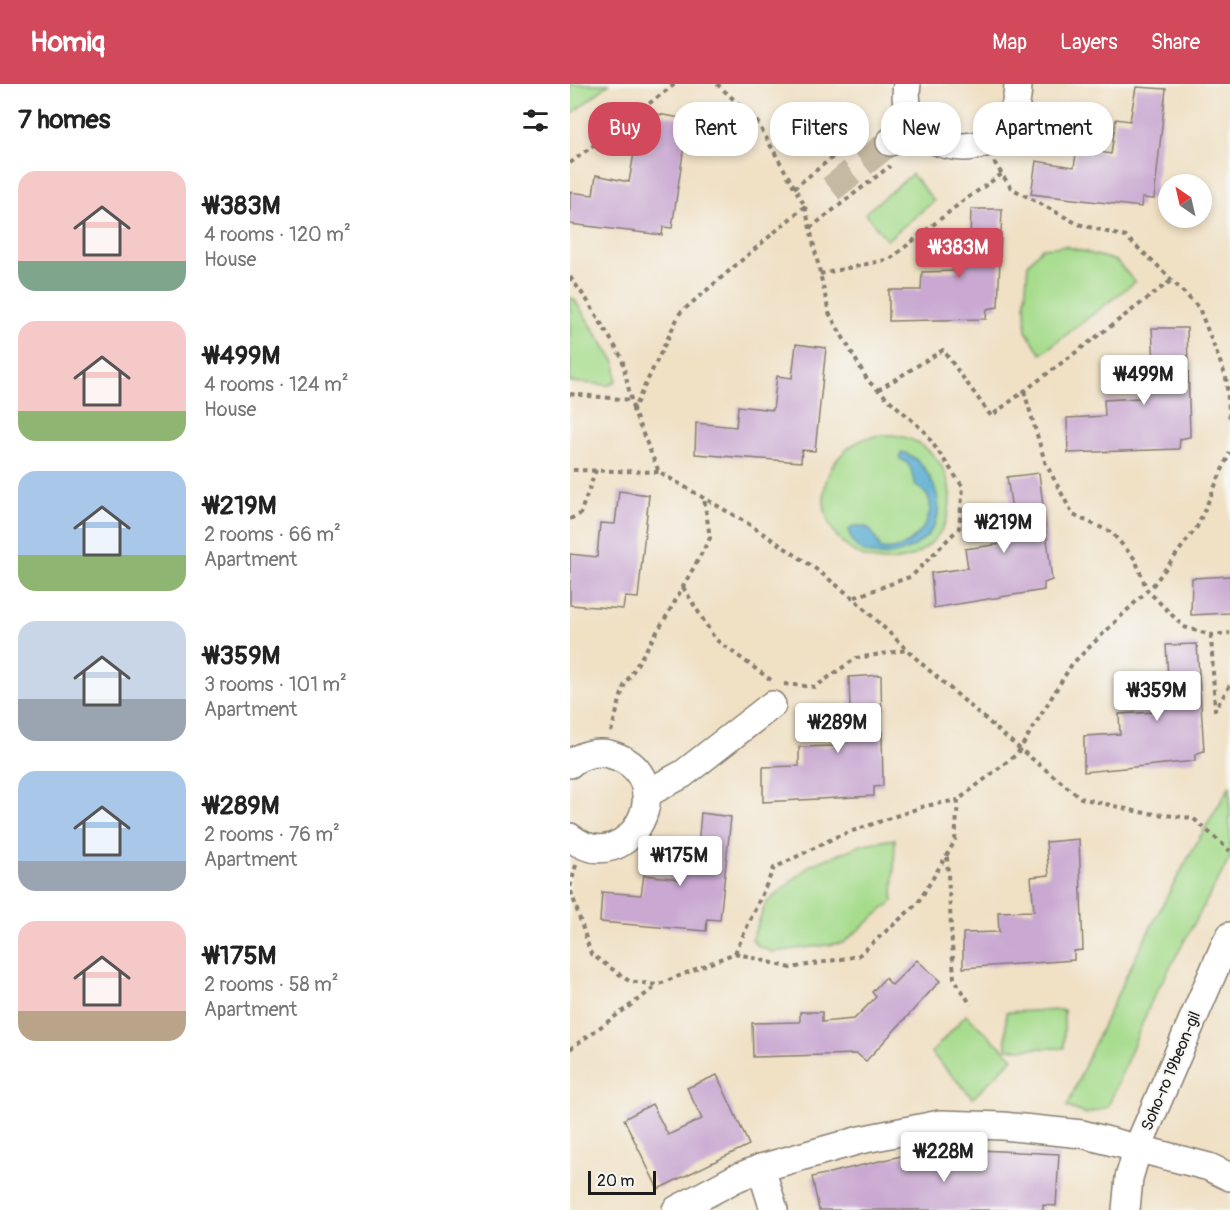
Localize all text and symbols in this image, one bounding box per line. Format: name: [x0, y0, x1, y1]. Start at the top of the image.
text: Homiq: [30, 25, 105, 60]
text: Map: [992, 29, 1027, 56]
text: Layers: [1060, 29, 1118, 56]
text: Share: [1151, 29, 1200, 56]
chip: Buy: [588, 102, 661, 156]
chip: Rent: [673, 102, 758, 156]
chip: Filters: [770, 102, 869, 156]
chip: New: [881, 102, 961, 156]
chip: Apartment: [973, 102, 1113, 156]
text: 7 homes: [18, 104, 110, 136]
icon: filters: [519, 104, 552, 137]
north arrow: [1158, 174, 1212, 228]
map controls: [1158, 174, 1212, 228]
text: ₩383M: [204, 190, 280, 222]
icon: home: [66, 195, 138, 267]
text: 4 rooms · 120 m²: [204, 222, 351, 247]
pin: ₩383M: [917, 228, 1001, 279]
text: ₩383M: [930, 235, 988, 260]
text: House: [204, 247, 256, 272]
text: ₩499M: [204, 340, 280, 372]
icon: home: [66, 345, 138, 417]
pin: ₩499M: [1102, 355, 1186, 406]
text: ₩499M: [1115, 362, 1173, 387]
text: 4 rooms · 124 m²: [204, 372, 349, 397]
text: House: [204, 397, 256, 422]
text: ₩219M: [204, 490, 276, 522]
icon: home: [66, 495, 138, 567]
pin: ₩219M: [962, 503, 1046, 554]
text: ₩219M: [976, 510, 1032, 535]
text: 2 rooms · 66 m²: [204, 522, 341, 547]
text: Apartment: [204, 547, 297, 572]
text: ₩359M: [204, 640, 280, 672]
icon: home: [66, 645, 138, 717]
pin: ₩359M: [1115, 671, 1199, 722]
text: 3 rooms · 101 m²: [204, 672, 347, 697]
text: ₩359M: [1128, 678, 1186, 703]
text: Apartment: [204, 697, 297, 722]
pin: ₩289M: [796, 703, 880, 754]
text: ₩289M: [809, 710, 867, 735]
text: ₩289M: [204, 790, 279, 822]
icon: home: [66, 795, 138, 867]
text: 2 rooms · 76 m²: [204, 822, 340, 847]
pin: ₩175M: [638, 836, 722, 887]
text: ₩175M: [652, 843, 708, 868]
text: Apartment: [204, 847, 297, 872]
text: ₩175M: [204, 940, 276, 972]
icon: home: [66, 945, 138, 1017]
text: 2 rooms · 58 m²: [204, 972, 339, 997]
text: Apartment: [204, 997, 297, 1022]
street label: Soho-ro 19beon-gil: [1137, 1008, 1205, 1134]
pin: ₩228M: [902, 1132, 986, 1183]
text: ₩228M: [915, 1139, 973, 1164]
scale bar: [588, 1168, 656, 1196]
text: 20 m: [597, 1171, 635, 1191]

